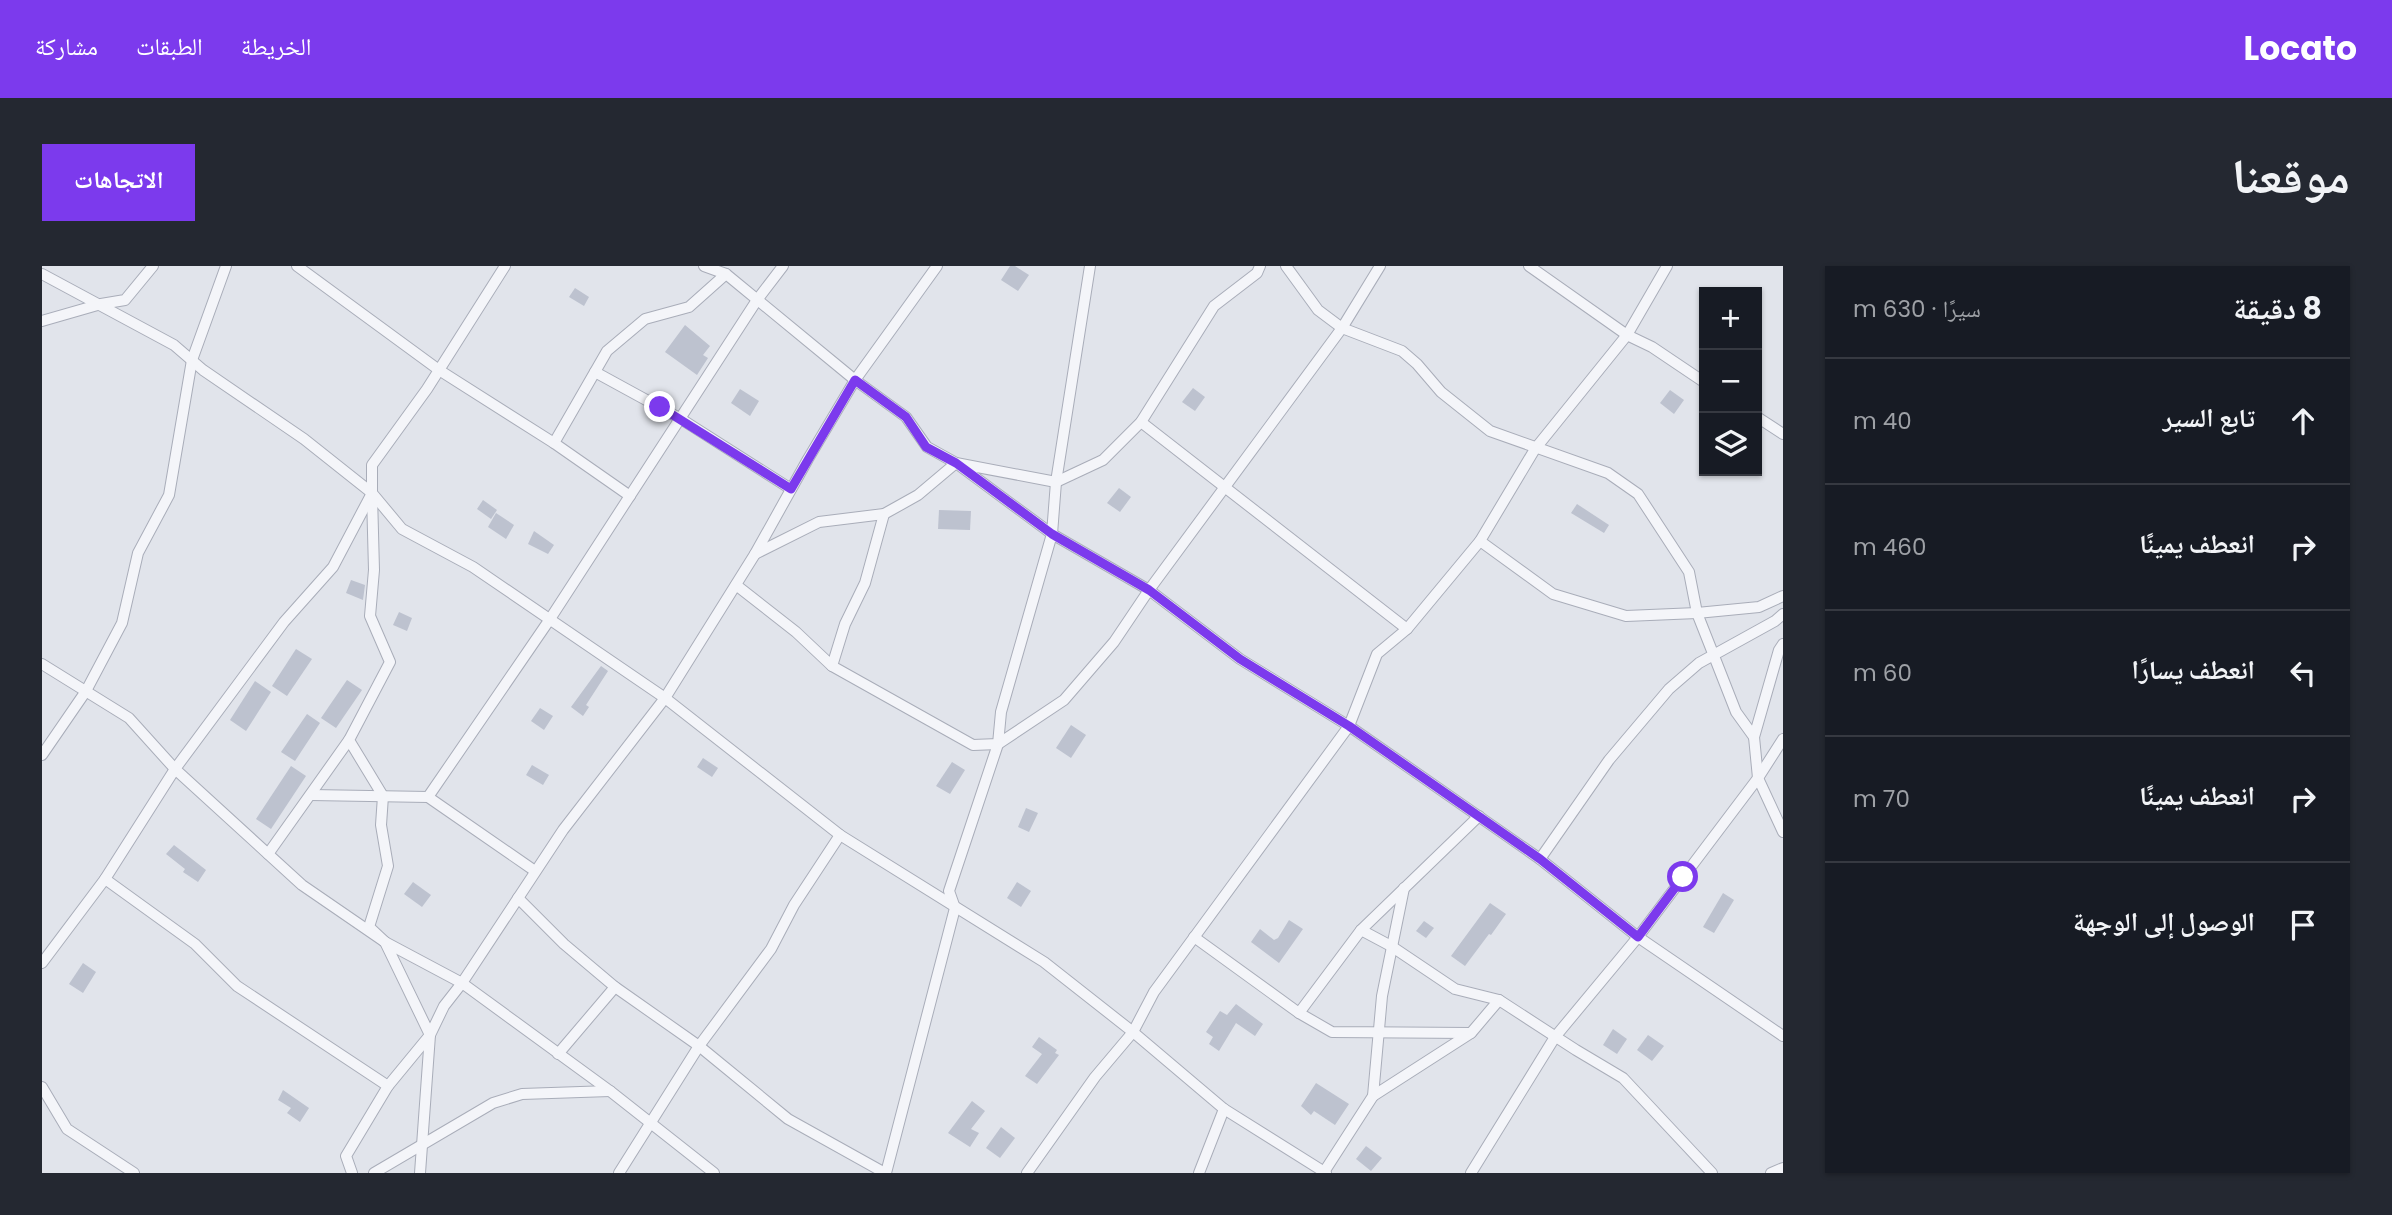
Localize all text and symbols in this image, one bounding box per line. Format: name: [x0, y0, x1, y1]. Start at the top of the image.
text: Locato: [2243, 25, 2357, 72]
text: مشاركة: [35, 30, 98, 63]
text: الطبقات: [136, 30, 203, 63]
text: الخريطة: [241, 30, 311, 63]
text: موقعنا: [2232, 142, 2350, 210]
button: الاتجاهات: [42, 144, 195, 221]
map controls: [1699, 287, 1762, 476]
button: +: [1699, 287, 1762, 350]
text: 8 دقيقة: [2233, 287, 2322, 330]
text: سيرًا · 630 m: [1853, 293, 1981, 325]
button: −: [1699, 350, 1762, 413]
route end: [644, 391, 675, 422]
text: تابع السير: [2163, 400, 2255, 436]
icon: ahead: [2284, 402, 2322, 440]
text: 40 m: [1853, 405, 1912, 437]
button: layers: [1699, 413, 1762, 476]
text: انعطف يمينًا: [2139, 526, 2255, 562]
icon: right: [2284, 528, 2322, 566]
text: 460 m: [1853, 531, 1926, 563]
text: انعطف يسارًا: [2132, 652, 2255, 688]
icon: left: [2284, 654, 2322, 692]
text: 60 m: [1853, 657, 1912, 689]
text: انعطف يمينًا: [2139, 778, 2255, 814]
icon: right: [2284, 780, 2322, 818]
text: 70 m: [1853, 783, 1910, 815]
route start: [1667, 861, 1698, 892]
text: الوصول إلى الوجهة: [2073, 904, 2255, 940]
icon: arrive: [2284, 906, 2322, 944]

